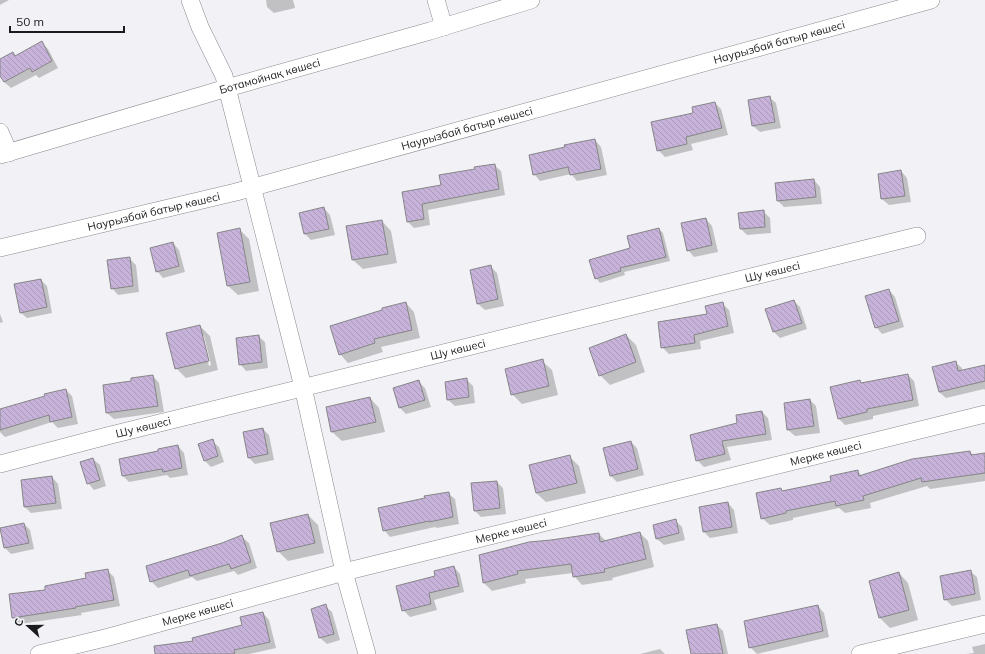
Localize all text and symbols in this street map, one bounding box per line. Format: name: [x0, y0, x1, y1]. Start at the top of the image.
scale bar: [10, 8, 124, 34]
text: 50 m: [16, 14, 44, 29]
street label: Наурызбай батыр көшесі: [712, 17, 846, 67]
street label: Ботамойнақ көшесі: [218, 55, 322, 97]
street label: Наурызбай батыр көшесі: [399, 103, 534, 153]
street label: Наурызбай батыр көшесі: [86, 189, 221, 234]
street label: Шу көшесі: [743, 258, 802, 285]
street label: Шу көшесі: [429, 336, 487, 363]
street label: Шу көшесі: [114, 413, 172, 441]
street label: Мерке көшесі: [789, 438, 863, 469]
street label: Мерке көшесі: [474, 515, 548, 546]
street label: Мерке көшесі: [161, 596, 235, 629]
north arrow: [8, 606, 48, 646]
text: С: [11, 616, 27, 628]

